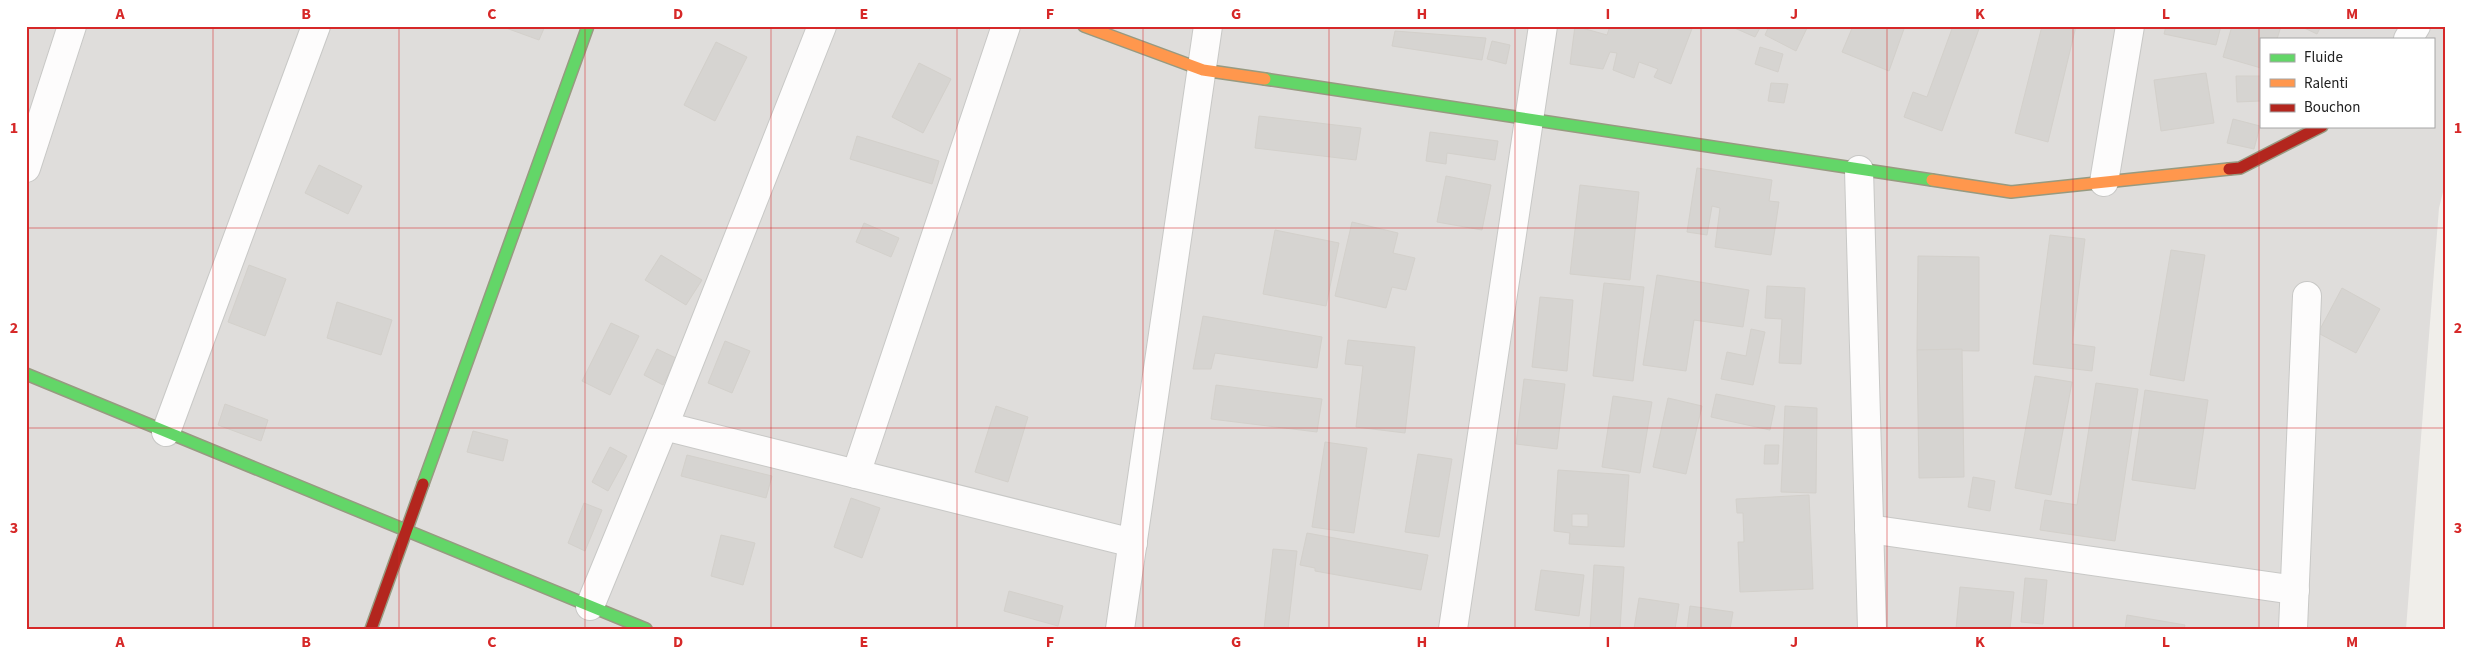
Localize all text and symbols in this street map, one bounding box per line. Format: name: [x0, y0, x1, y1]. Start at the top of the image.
text: A: [114, 3, 125, 25]
text: B: [301, 3, 311, 25]
text: C: [487, 3, 497, 25]
text: D: [673, 3, 683, 25]
text: E: [860, 3, 868, 25]
text: F: [1046, 3, 1054, 25]
text: G: [1231, 3, 1241, 25]
text: H: [1417, 3, 1427, 25]
text: I: [1606, 3, 1610, 25]
text: J: [1790, 3, 1798, 25]
text: K: [1975, 3, 1985, 25]
text: L: [2162, 3, 2170, 25]
text: M: [2346, 3, 2358, 25]
legend: [2260, 38, 2434, 128]
text: Fluide: [2304, 47, 2343, 68]
text: Ralenti: [2304, 73, 2348, 94]
text: Bouchon: [2304, 97, 2360, 118]
text: 1: [10, 117, 18, 139]
text: 1: [2454, 117, 2462, 139]
text: 2: [10, 317, 18, 339]
text: 2: [2454, 317, 2462, 339]
text: 3: [10, 517, 18, 539]
text: 3: [2454, 517, 2462, 539]
text: A: [114, 631, 125, 653]
text: B: [301, 631, 311, 653]
text: C: [487, 631, 497, 653]
text: D: [673, 631, 683, 653]
text: E: [860, 631, 868, 653]
text: F: [1046, 631, 1054, 653]
text: G: [1231, 631, 1241, 653]
text: H: [1417, 631, 1427, 653]
text: I: [1606, 631, 1610, 653]
text: J: [1790, 631, 1798, 653]
text: K: [1975, 631, 1985, 653]
text: L: [2162, 631, 2170, 653]
text: M: [2346, 631, 2358, 653]

